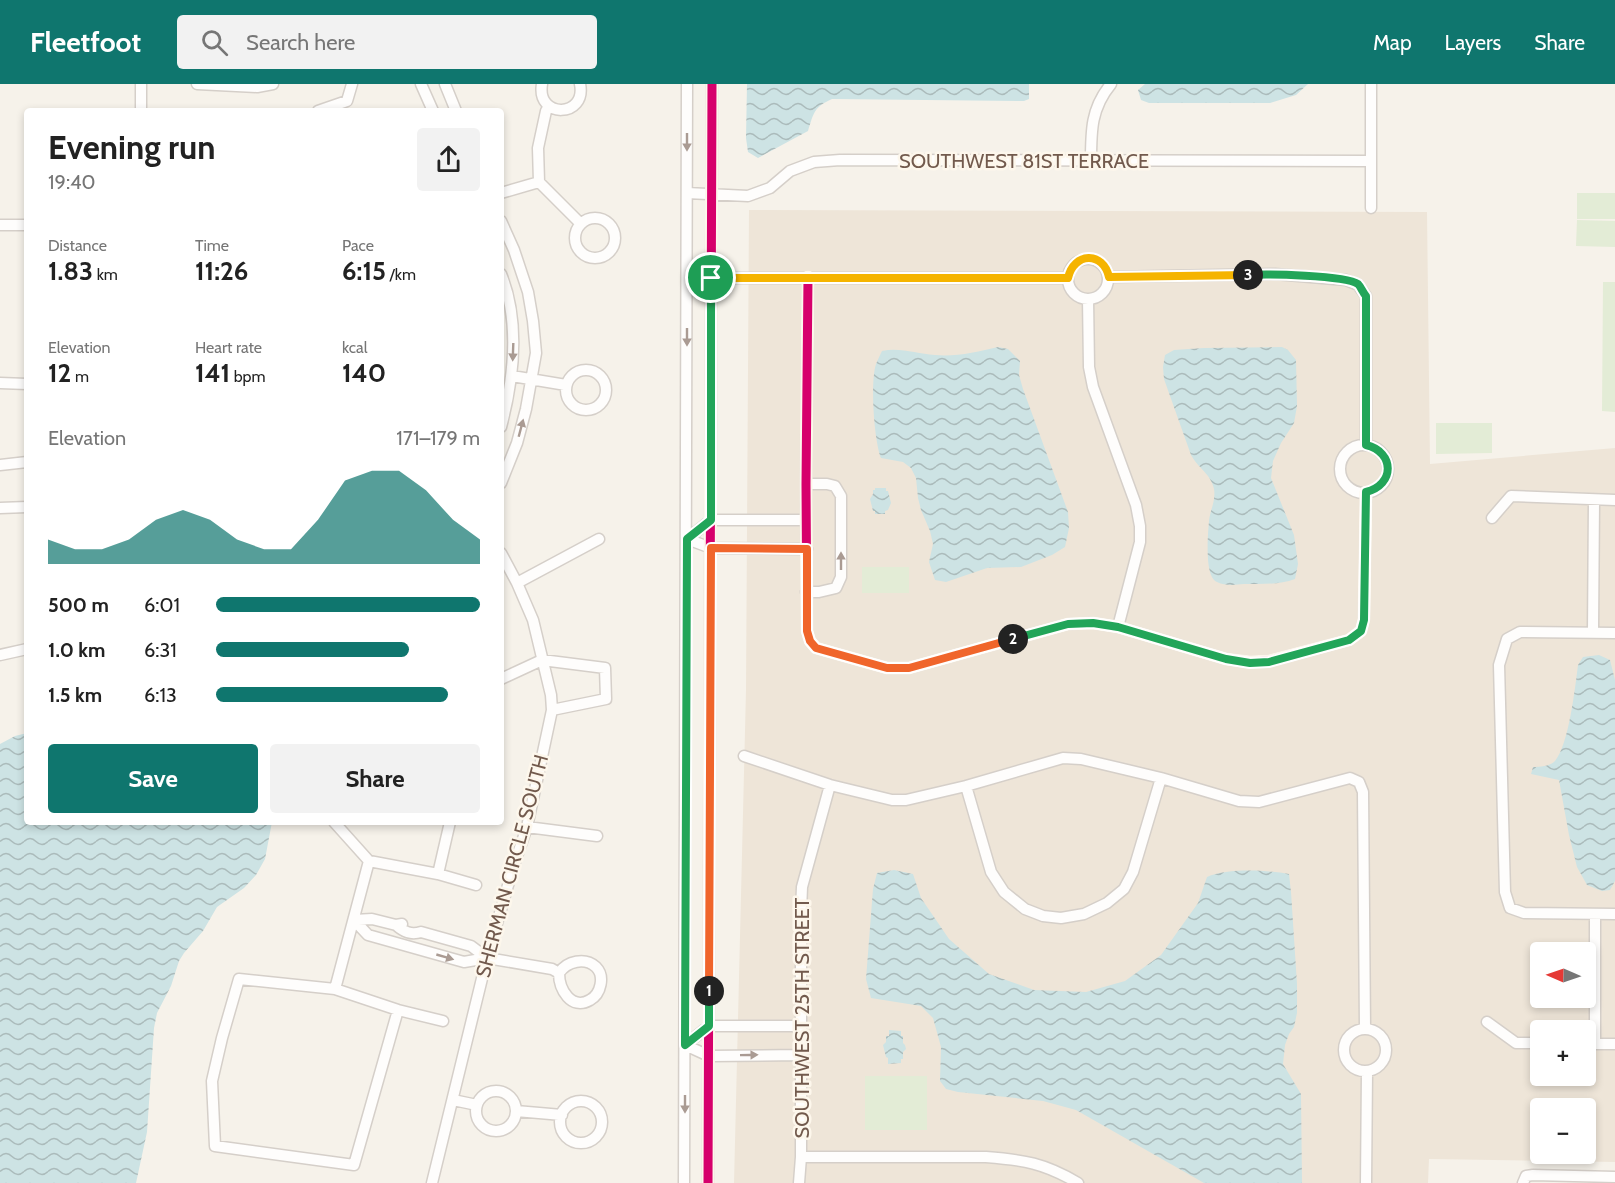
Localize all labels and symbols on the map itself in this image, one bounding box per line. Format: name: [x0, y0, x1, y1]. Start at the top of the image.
one-way arrow: [682, 133, 692, 152]
street label: SOUTHWEST 81ST TERRACE: [899, 149, 1149, 173]
pin: [685, 252, 736, 303]
pin: 3: [1233, 260, 1263, 290]
one-way arrow: [682, 328, 692, 347]
one-way arrow: [508, 342, 517, 361]
one-way arrow: [517, 419, 526, 437]
one-way arrow: [836, 552, 846, 571]
pin: 2: [998, 624, 1028, 654]
street label: SHERMAN CIRCLE SOUTH: [471, 752, 553, 980]
street label: SOUTHWEST 25TH STREET: [790, 897, 814, 1138]
north arrow: [1530, 942, 1596, 1008]
one-way arrow: [436, 953, 454, 962]
pin: 1: [694, 976, 724, 1006]
one-way arrow: [740, 1050, 759, 1060]
one-way arrow: [680, 1094, 689, 1113]

